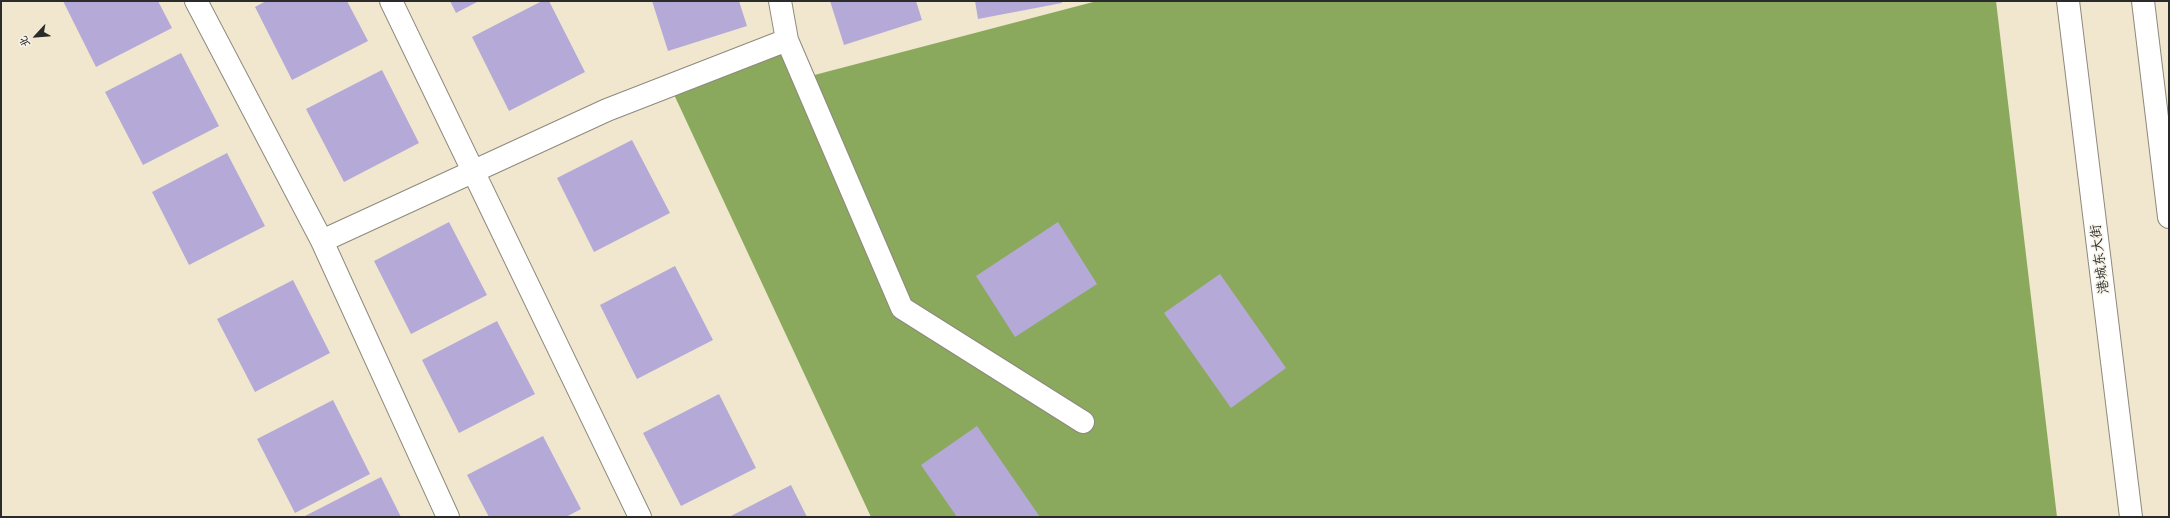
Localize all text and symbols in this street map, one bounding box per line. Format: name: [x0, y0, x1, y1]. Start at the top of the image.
north arrow: [16, 16, 56, 56]
text: 北: [17, 34, 33, 49]
street label: 港城东大街: [2087, 223, 2113, 295]

